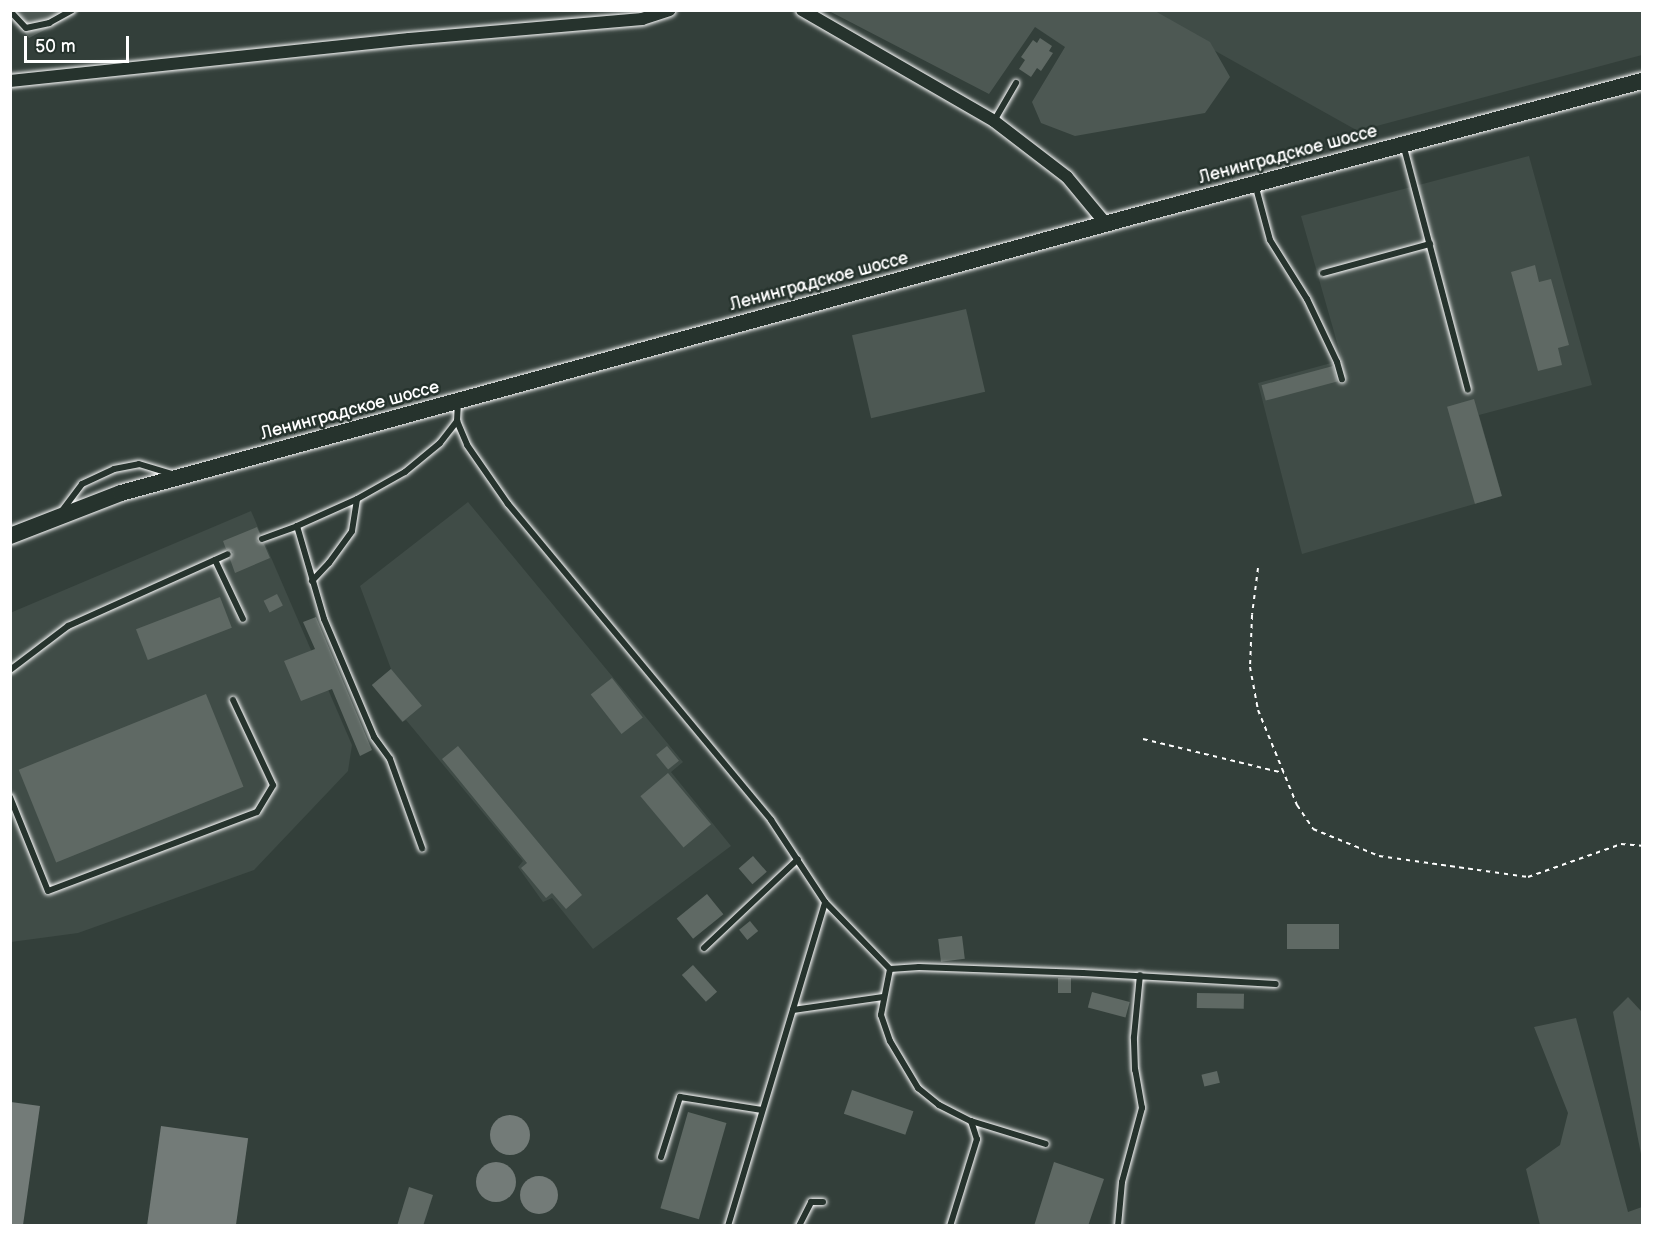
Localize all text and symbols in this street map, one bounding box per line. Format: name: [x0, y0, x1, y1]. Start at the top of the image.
scale bar: [27, 24, 132, 62]
text: 50 m: [35, 36, 76, 57]
street label: Ленинградское шоссе: [1196, 121, 1380, 189]
street label: Ленинградское шоссе: [727, 248, 911, 316]
street label: Ленинградское шоссе: [258, 377, 442, 445]

